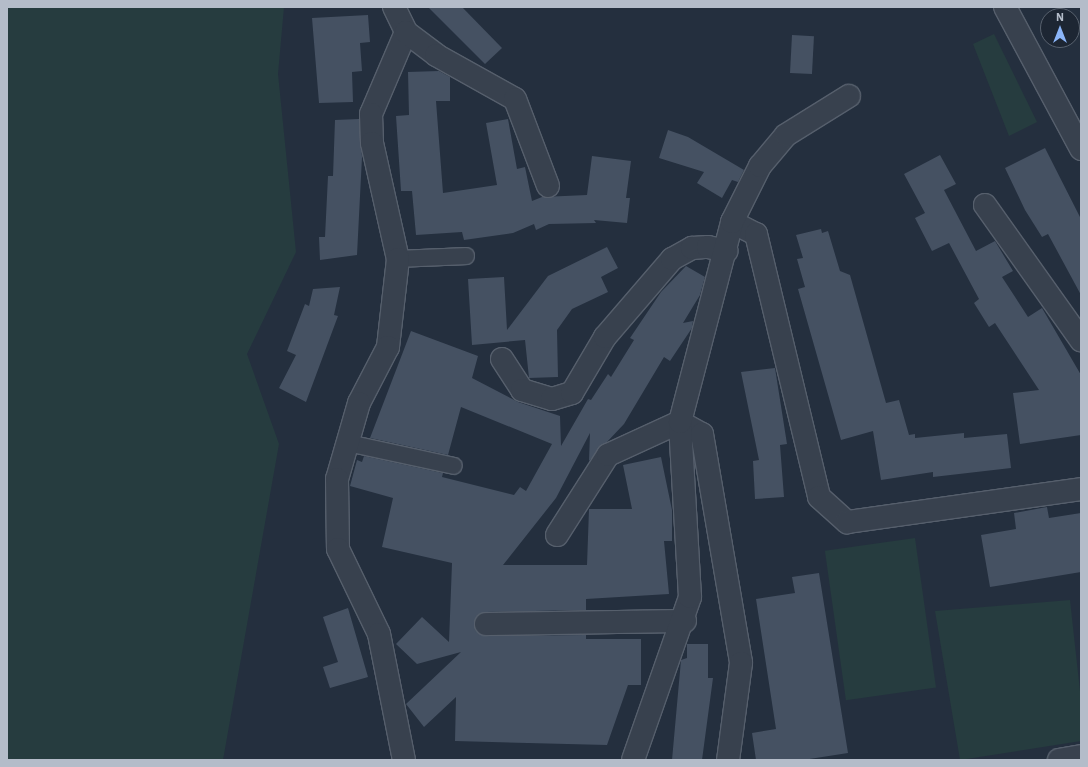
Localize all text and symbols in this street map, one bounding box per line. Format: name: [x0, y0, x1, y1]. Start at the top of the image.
north arrow: [1040, 8, 1080, 48]
text: N: [1056, 10, 1064, 24]

